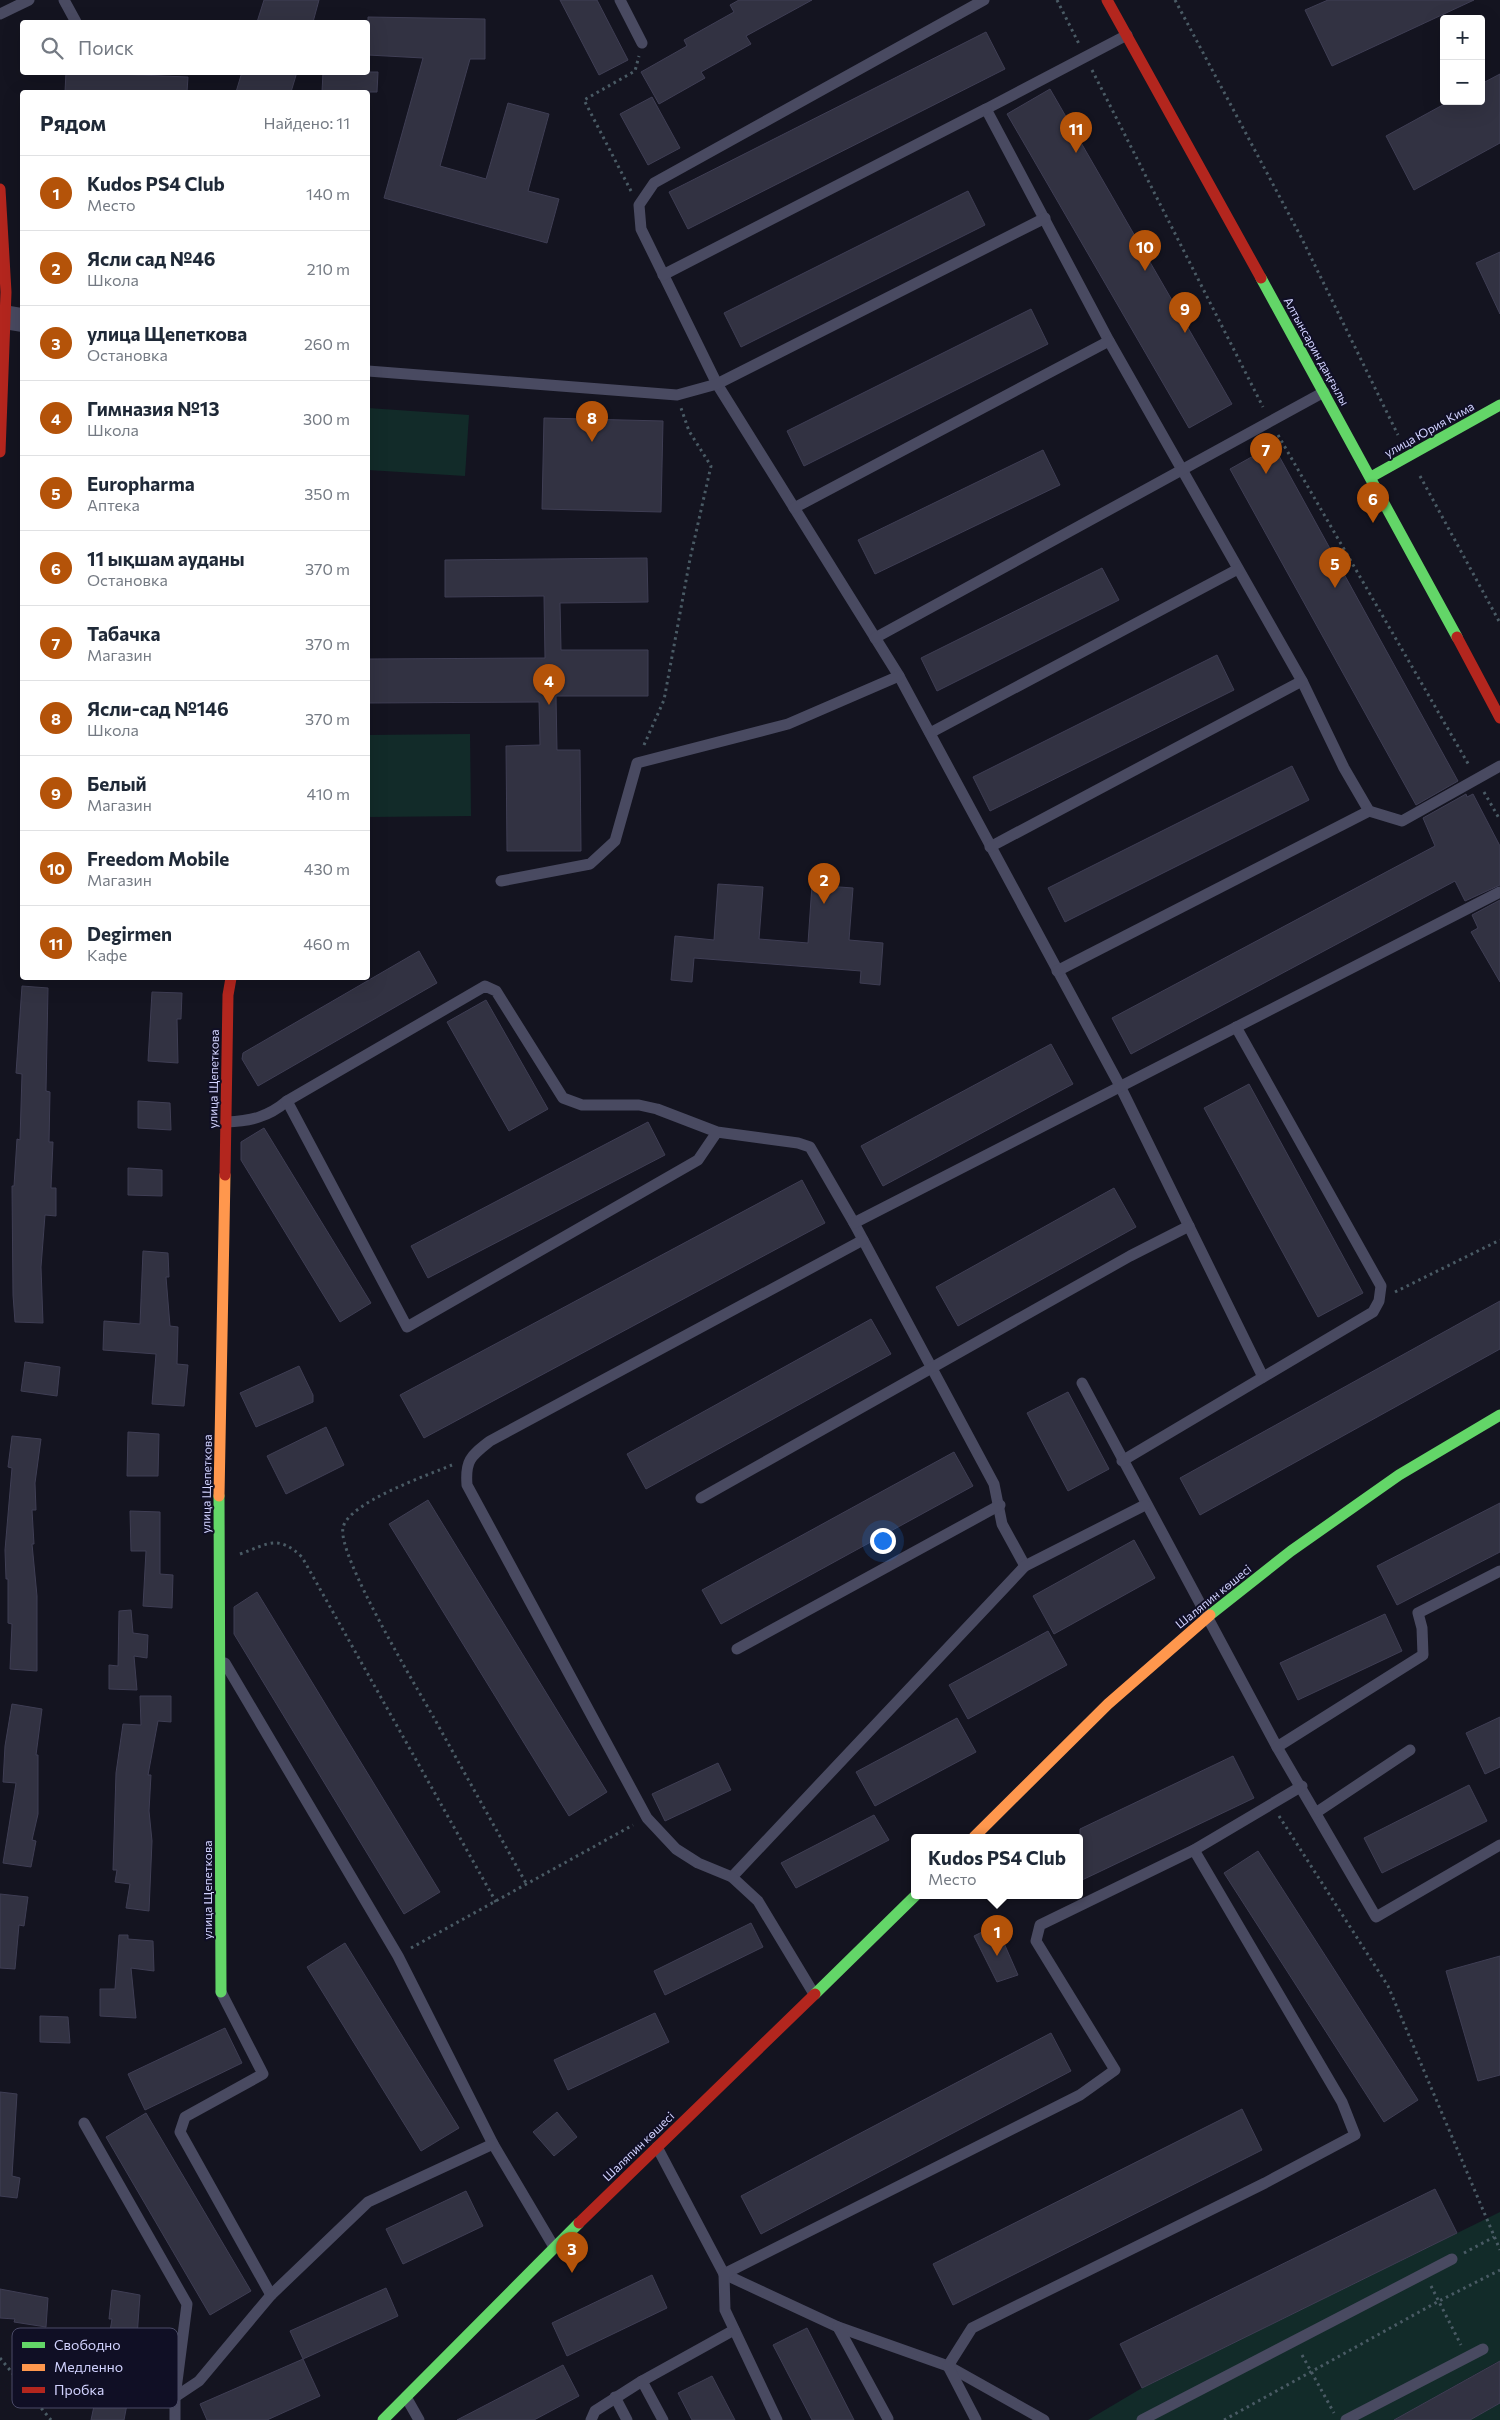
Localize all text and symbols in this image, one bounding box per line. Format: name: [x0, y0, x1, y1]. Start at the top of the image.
map controls: [1440, 15, 1485, 105]
button: +: [1440, 15, 1485, 60]
search box: [20, 20, 370, 75]
icon: search: [38, 34, 66, 62]
text: Поиск: [78, 36, 134, 59]
button: −: [1440, 60, 1485, 105]
text: Рядом: [40, 110, 106, 135]
pin: 11: [1060, 112, 1092, 153]
text: Найдено: 11: [264, 113, 350, 132]
text: Kudos PS4 Club: [87, 172, 225, 195]
text: 1: [52, 184, 60, 203]
text: 140 m: [306, 184, 350, 203]
text: Место: [87, 195, 136, 214]
pin: 10: [1129, 230, 1161, 271]
text: Ясли сад №46: [87, 247, 216, 270]
text: 2: [51, 259, 61, 278]
text: 210 m: [307, 259, 350, 278]
text: Школа: [87, 270, 139, 289]
pin: 9: [1169, 292, 1201, 333]
street label: Алтынсарин даңғылы: [1281, 294, 1353, 408]
text: улица Щепеткова: [87, 322, 247, 345]
text: 3: [51, 334, 61, 353]
text: 260 m: [304, 334, 350, 353]
text: Остановка: [87, 345, 168, 364]
text: Гимназия №13: [87, 397, 219, 420]
street label: улица Юрия Кима: [1382, 399, 1476, 459]
pin: 8: [576, 401, 608, 442]
text: 4: [51, 409, 61, 428]
text: 300 m: [303, 409, 350, 428]
text: Школа: [87, 420, 139, 439]
pin: 7: [1250, 433, 1282, 474]
text: Europharma: [87, 472, 195, 495]
pin: 6: [1357, 482, 1389, 523]
text: 5: [51, 484, 61, 503]
text: 350 m: [304, 484, 350, 503]
text: Аптека: [87, 495, 140, 514]
text: 11 ықшам ауданы: [87, 547, 245, 570]
pin: 5: [1319, 547, 1351, 588]
text: 6: [51, 559, 61, 578]
text: 370 m: [305, 559, 350, 578]
text: Остановка: [87, 570, 168, 589]
text: Табачка: [87, 622, 160, 645]
text: 7: [52, 634, 60, 653]
text: 370 m: [305, 634, 350, 653]
text: Магазин: [87, 645, 152, 664]
pin: 4: [533, 664, 565, 705]
text: Ясли-сад №146: [87, 697, 229, 720]
text: 8: [51, 709, 61, 728]
text: 370 m: [305, 709, 350, 728]
text: Школа: [87, 720, 139, 739]
text: Белый: [87, 772, 147, 795]
text: 9: [51, 784, 61, 803]
text: 410 m: [307, 784, 350, 803]
text: Магазин: [87, 795, 152, 814]
text: Freedom Mobile: [87, 847, 229, 870]
text: 10: [47, 859, 65, 878]
text: 430 m: [304, 859, 350, 878]
pin: 2: [808, 863, 840, 904]
text: Магазин: [87, 870, 152, 889]
text: Degirmen: [87, 922, 172, 945]
text: 11: [49, 934, 63, 953]
text: 460 m: [303, 934, 350, 953]
text: Кафе: [87, 945, 127, 964]
street label: улица Щепеткова: [205, 1029, 221, 1129]
street label: улица Щепеткова: [198, 1434, 214, 1534]
your location: [870, 1528, 896, 1554]
street label: Шаляпин көшесі: [1172, 1561, 1254, 1631]
popup: [911, 1834, 1083, 1899]
street label: улица Щепеткова: [200, 1840, 214, 1940]
text: Kudos PS4 Club: [928, 1846, 1066, 1869]
text: Место: [928, 1869, 977, 1888]
pin: 1: [981, 1915, 1013, 1956]
street label: Шаляпин көшесі: [600, 2108, 676, 2184]
pin: 3: [556, 2232, 588, 2273]
legend: [12, 2328, 178, 2408]
text: Свободно: [54, 2336, 121, 2353]
text: Медленно: [54, 2358, 123, 2375]
text: Пробка: [54, 2381, 104, 2398]

